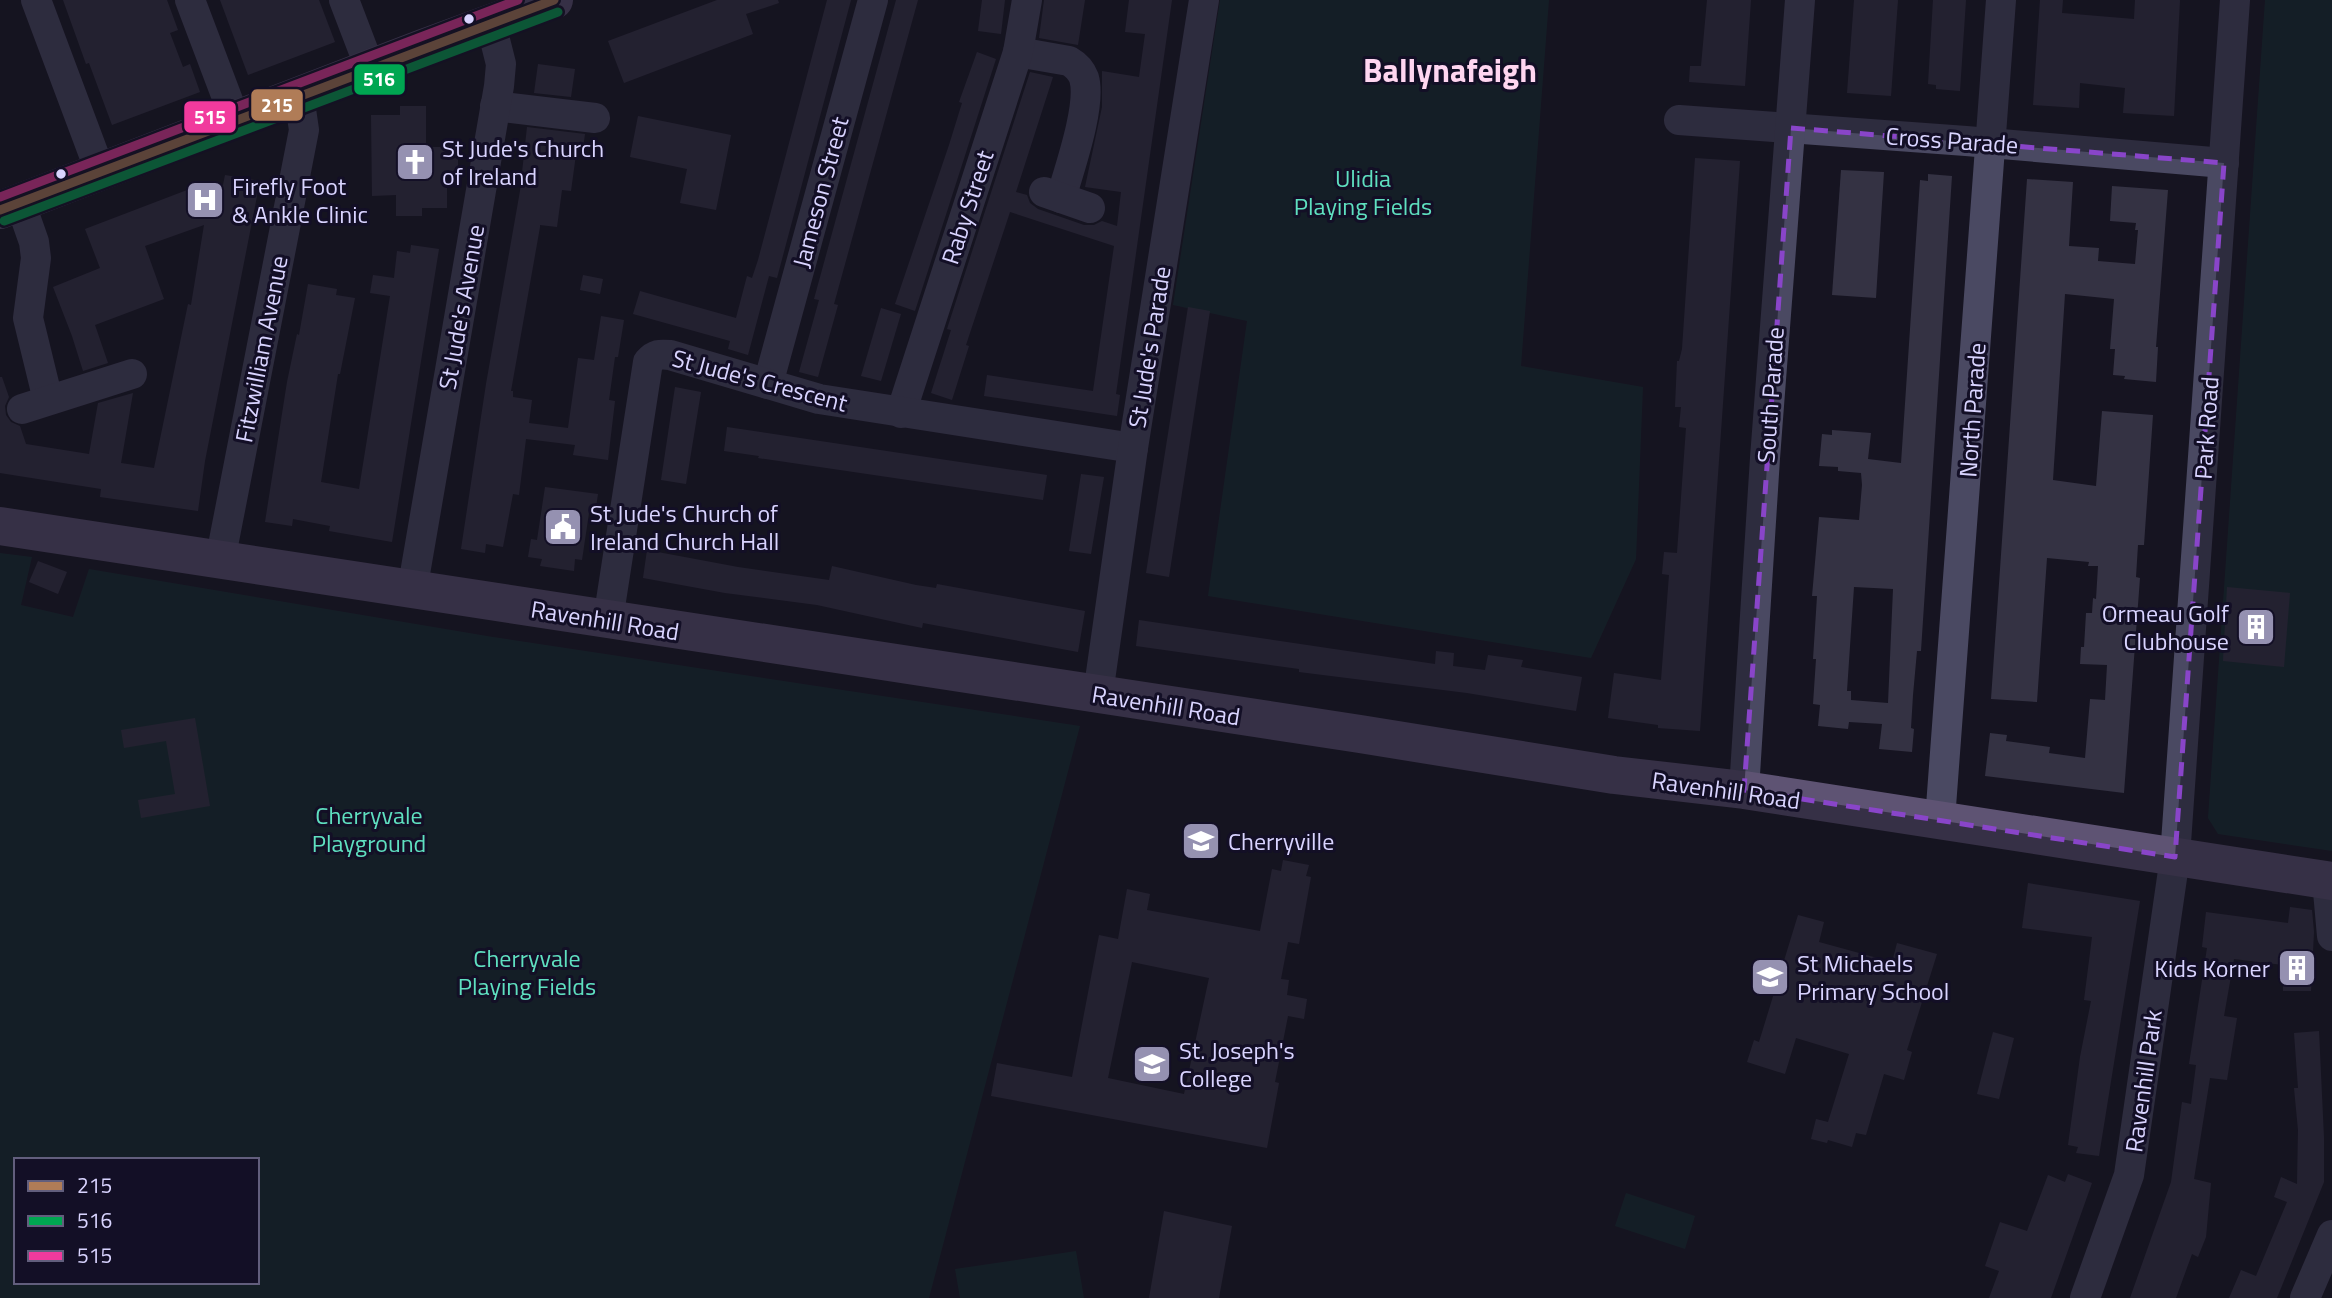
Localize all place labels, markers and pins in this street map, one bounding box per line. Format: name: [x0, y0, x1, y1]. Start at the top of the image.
unlabelled marker: [462, 12, 476, 26]
place label: St Jude's Church of Ireland: [442, 130, 604, 194]
church icon: St Jude's Church of Ireland: [394, 141, 436, 183]
unlabelled marker: [54, 167, 68, 181]
place label: Firefly Foot & Ankle Clinic: [232, 168, 368, 232]
hospital icon: Firefly Foot & Ankle Clinic: [184, 179, 226, 221]
place label: St Jude's Church of Ireland Church Hall: [590, 495, 779, 559]
public building icon: St Jude's Church of Ireland Church Hall: [542, 506, 584, 548]
place label: Ormeau Golf Clubhouse: [2102, 595, 2229, 659]
building icon: Ormeau Golf Clubhouse: [2235, 606, 2277, 648]
school or university icon: Cherryville: [1180, 820, 1222, 862]
place label: Cherryville: [1228, 823, 1334, 859]
place label: St Michaels Primary School: [1797, 945, 1949, 1009]
building icon: Kids Korner: [2276, 947, 2318, 989]
place label: Kids Korner: [2154, 950, 2270, 986]
school or university icon: St Michaels Primary School: [1749, 956, 1791, 998]
place label: St. Joseph's College: [1179, 1032, 1295, 1096]
school or university icon: St. Joseph's College: [1131, 1043, 1173, 1085]

